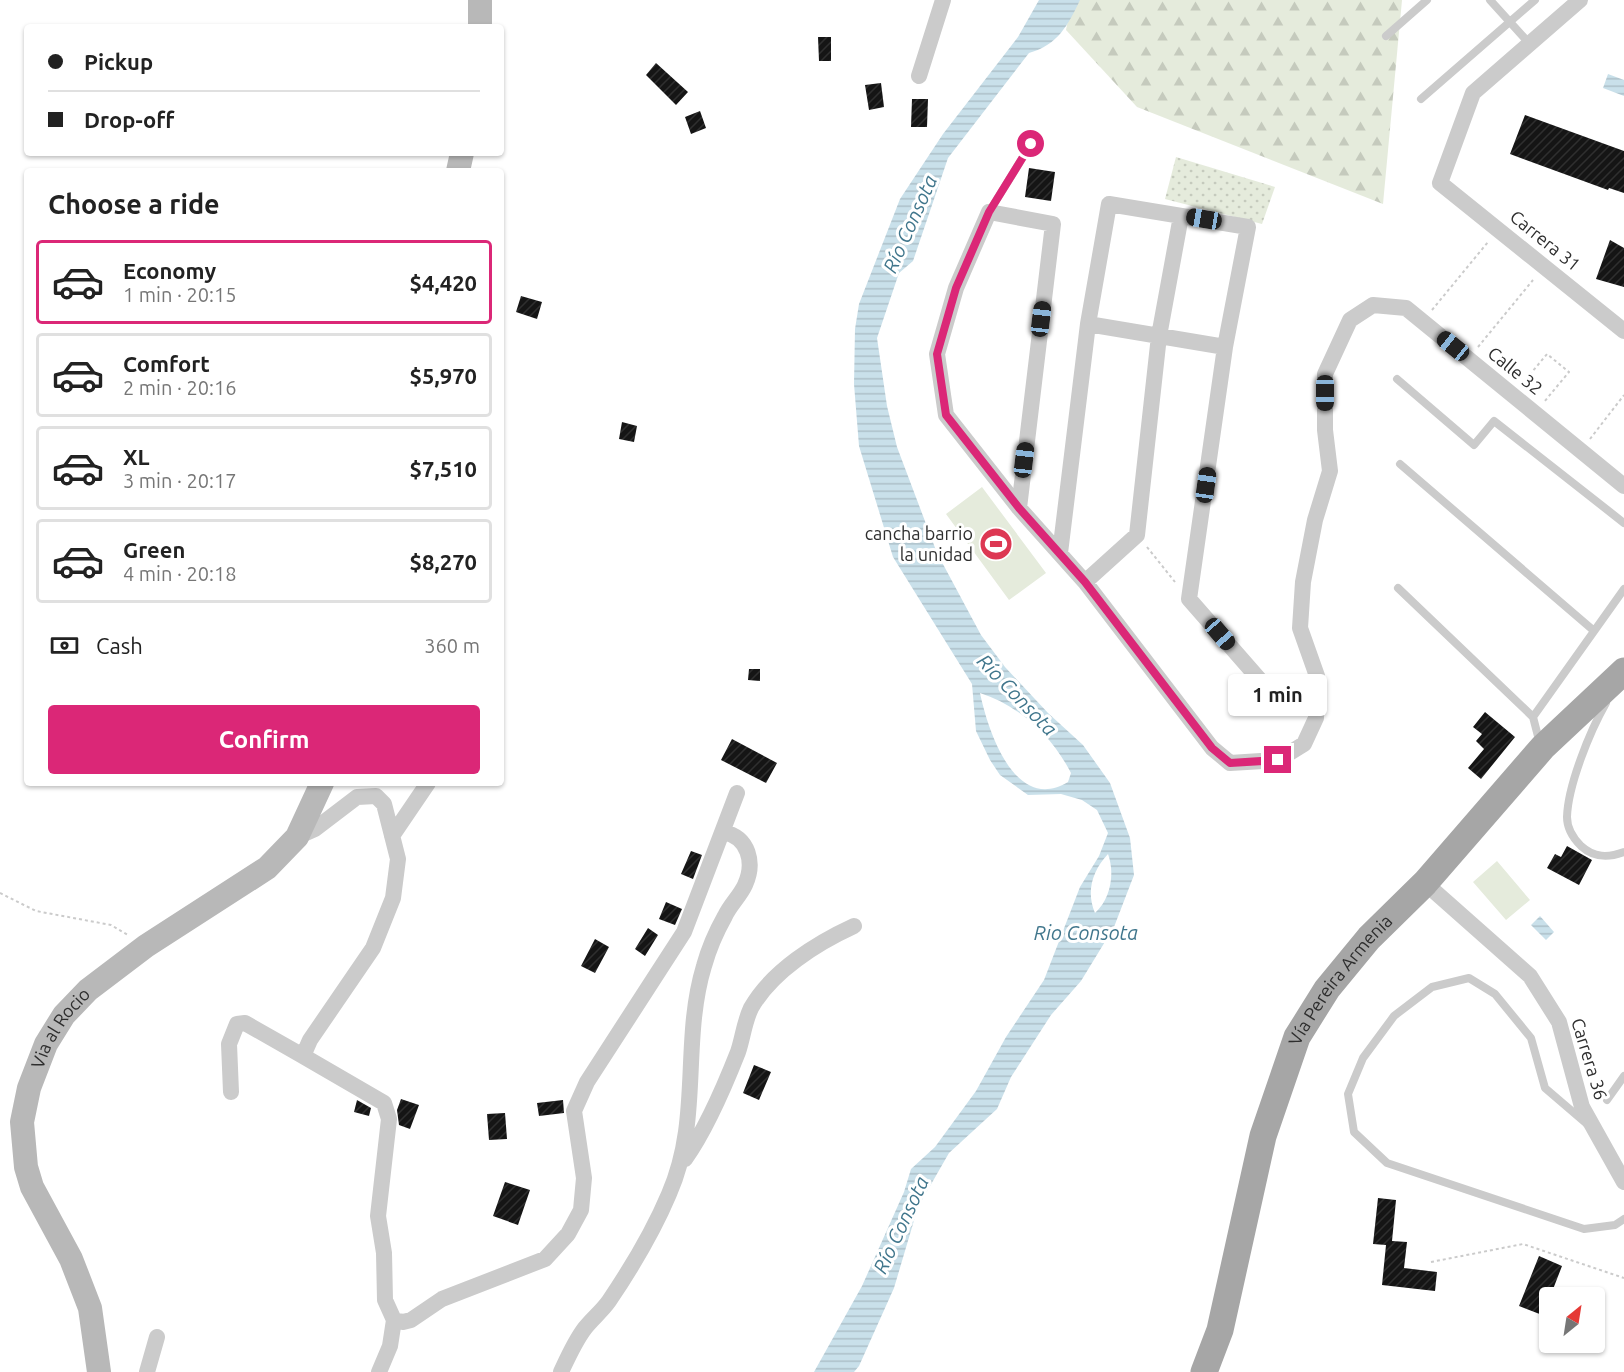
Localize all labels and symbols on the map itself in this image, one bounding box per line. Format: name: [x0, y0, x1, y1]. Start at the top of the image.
route start: [1017, 130, 1044, 157]
water label: Río Consota: [878, 171, 941, 276]
street label: Carrera 31: [1507, 206, 1585, 275]
car: [1185, 207, 1223, 231]
car: [1030, 300, 1052, 338]
car: [1433, 328, 1473, 364]
street label: Calle 32: [1484, 342, 1547, 398]
car: [1316, 375, 1334, 411]
car: [1013, 441, 1035, 479]
car: [1195, 466, 1217, 504]
place label: cancha barrio la unidad: [865, 523, 973, 564]
sports icon: cancha barrio la unidad: [978, 526, 1014, 562]
car: [1201, 615, 1239, 653]
water label: Río Consota: [973, 649, 1062, 740]
callout: 1 min: [1228, 673, 1328, 715]
route end: [1264, 746, 1291, 773]
street label: Vía Pereira Armenia: [1284, 910, 1396, 1048]
water label: Rio Consota: [1034, 921, 1138, 944]
street label: Via al Rocio: [27, 983, 94, 1071]
street label: Carrera 36: [1568, 1015, 1612, 1102]
water label: Río Consota: [868, 1172, 933, 1277]
north arrow: [1539, 1287, 1605, 1353]

